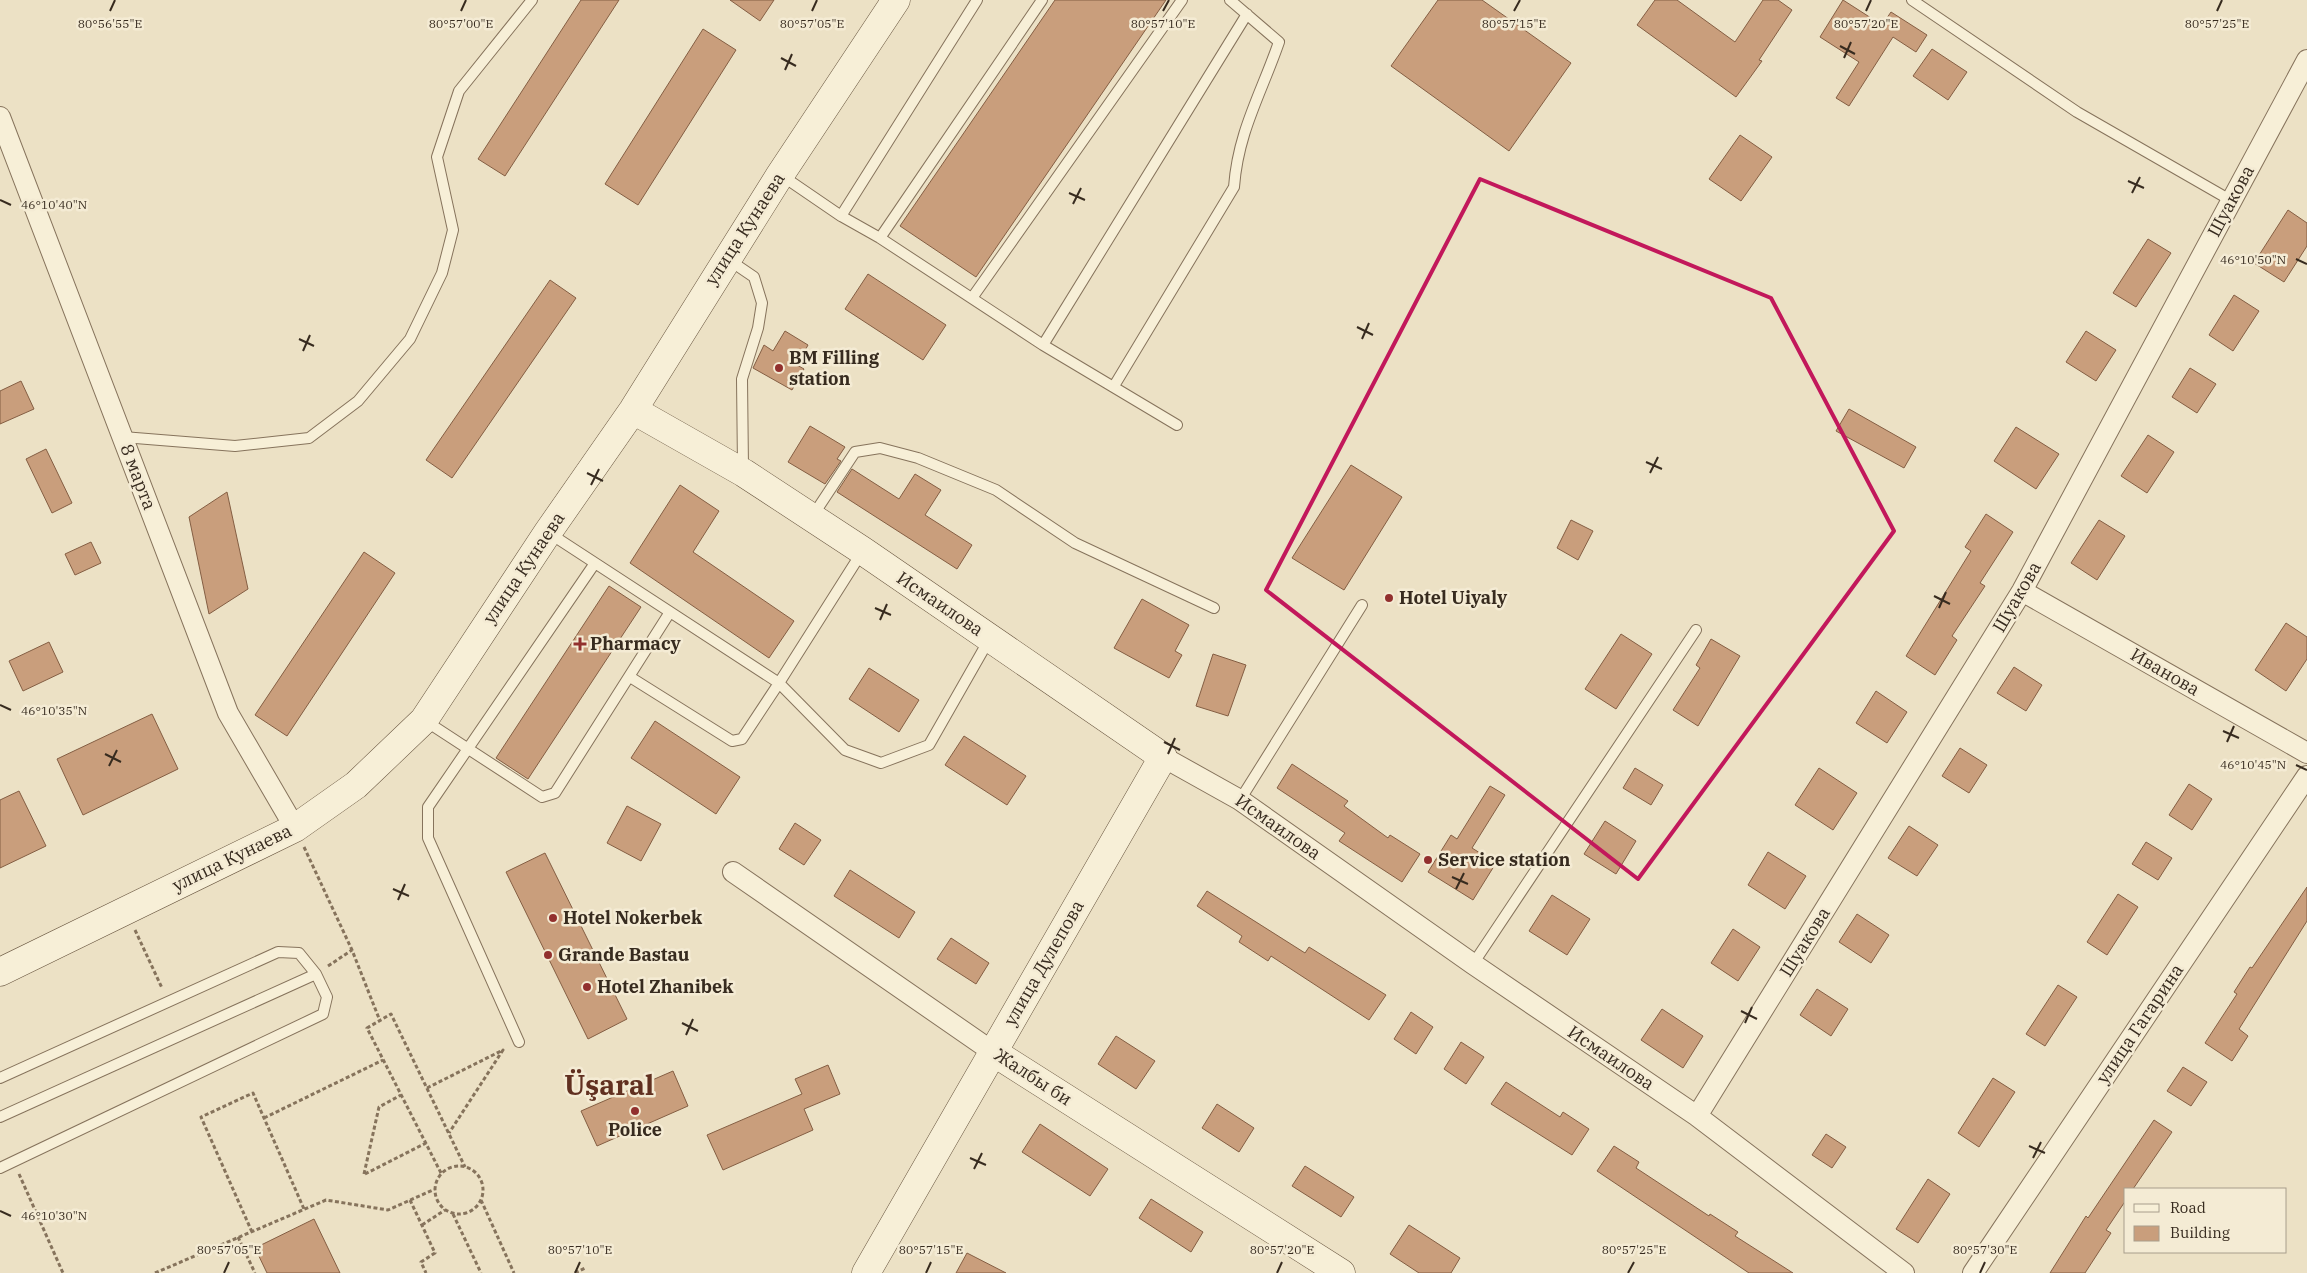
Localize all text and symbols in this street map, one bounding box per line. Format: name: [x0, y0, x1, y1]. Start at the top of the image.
text: 80°56'55"E: [78, 16, 142, 31]
text: 80°57'00"E: [429, 16, 493, 31]
text: 80°57'05"E: [780, 16, 844, 31]
text: 80°57'10"E: [1131, 16, 1195, 31]
text: 80°57'15"E: [1482, 16, 1546, 31]
text: 80°57'20"E: [1834, 16, 1898, 31]
text: 80°57'25"E: [2185, 16, 2249, 31]
street label: Шуакова: [2202, 161, 2259, 240]
street label: улица Кунаева: [699, 168, 790, 290]
text: 46°10'40"N: [21, 197, 87, 212]
text: 46°10'50"N: [2220, 252, 2286, 267]
place label: BM Filling station: [789, 346, 880, 390]
marker: BM Filling station: [773, 362, 785, 374]
street label: 8 марта: [115, 441, 162, 513]
street label: улица Кунаева: [478, 507, 570, 628]
street label: Шуакова: [1987, 557, 2046, 636]
street label: Исмаилова: [893, 566, 988, 641]
place label: Hotel Uiyaly: [1399, 586, 1508, 609]
marker: Hotel Uiyaly: [1383, 592, 1395, 604]
place label: Pharmacy: [590, 632, 682, 655]
marker: Pharmacy: [574, 638, 586, 650]
street label: Иванова: [2127, 643, 2204, 701]
text: 46°10'35"N: [21, 703, 87, 718]
text: 46°10'45"N: [2220, 757, 2286, 772]
street label: Исмаилова: [1231, 789, 1326, 865]
street label: улица Кунаева: [168, 819, 295, 896]
place label: Service station: [1438, 848, 1570, 871]
marker: Service station: [1422, 854, 1434, 866]
street label: улица Дулепова: [998, 896, 1089, 1030]
street label: Шуакова: [1774, 903, 1835, 981]
place label: Hotel Nokerbek: [563, 906, 703, 929]
marker: Hotel Nokerbek: [547, 912, 559, 924]
place label: Grande Bastau: [558, 943, 690, 966]
marker: Grande Bastau: [542, 949, 554, 961]
street label: улица Гагарина: [2091, 959, 2188, 1088]
place label: Hotel Zhanibek: [597, 975, 734, 998]
marker: Hotel Zhanibek: [581, 981, 593, 993]
street label: Исмаилова: [1564, 1020, 1659, 1095]
street label: Жалбы би: [990, 1043, 1077, 1110]
district label: Üşaral: [564, 1066, 654, 1103]
marker: Police: [629, 1105, 641, 1117]
place label: Police: [608, 1118, 662, 1141]
legend: [2124, 1188, 2287, 1253]
text: Road: [2170, 1198, 2206, 1217]
text: 46°10'30"N: [21, 1208, 87, 1223]
text: Building: [2170, 1223, 2230, 1242]
text: 80°57'05"E: [197, 1242, 261, 1257]
text: 80°57'10"E: [548, 1242, 612, 1257]
text: 80°57'15"E: [899, 1242, 963, 1257]
text: 80°57'20"E: [1250, 1242, 1314, 1257]
text: 80°57'25"E: [1602, 1242, 1666, 1257]
text: 80°57'30"E: [1953, 1242, 2017, 1257]

